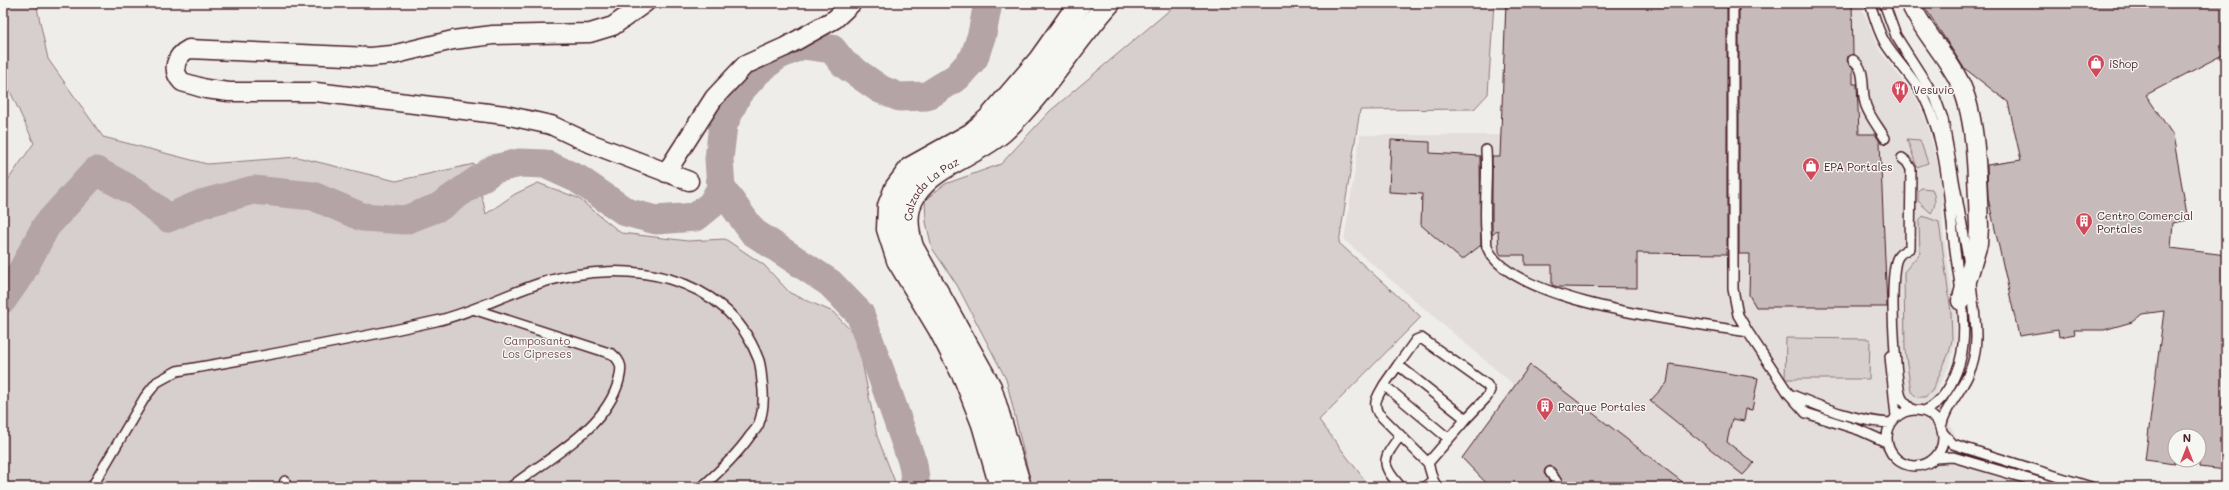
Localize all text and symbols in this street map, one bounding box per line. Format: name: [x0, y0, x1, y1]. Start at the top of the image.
shop icon: iShop: [2086, 53, 2106, 78]
place label: iShop: [2109, 56, 2138, 71]
restaurant icon: Vesuvio: [1890, 79, 1910, 104]
place label: Vesuvio: [1913, 82, 1954, 97]
street label: Calzada La Paz: [900, 153, 961, 221]
shop icon: EPA Portales: [1801, 156, 1821, 181]
place label: EPA Portales: [1824, 159, 1893, 174]
place label: Centro Comercial Portales: [2097, 208, 2193, 236]
building icon: Centro Comercial Portales: [2074, 211, 2094, 236]
park label: Camposanto Los Cipreses: [502, 333, 572, 361]
building icon: Parque Portales: [1535, 396, 1555, 421]
place label: Parque Portales: [1558, 399, 1646, 414]
north arrow: [2167, 428, 2207, 468]
text: N: [2183, 430, 2191, 445]

